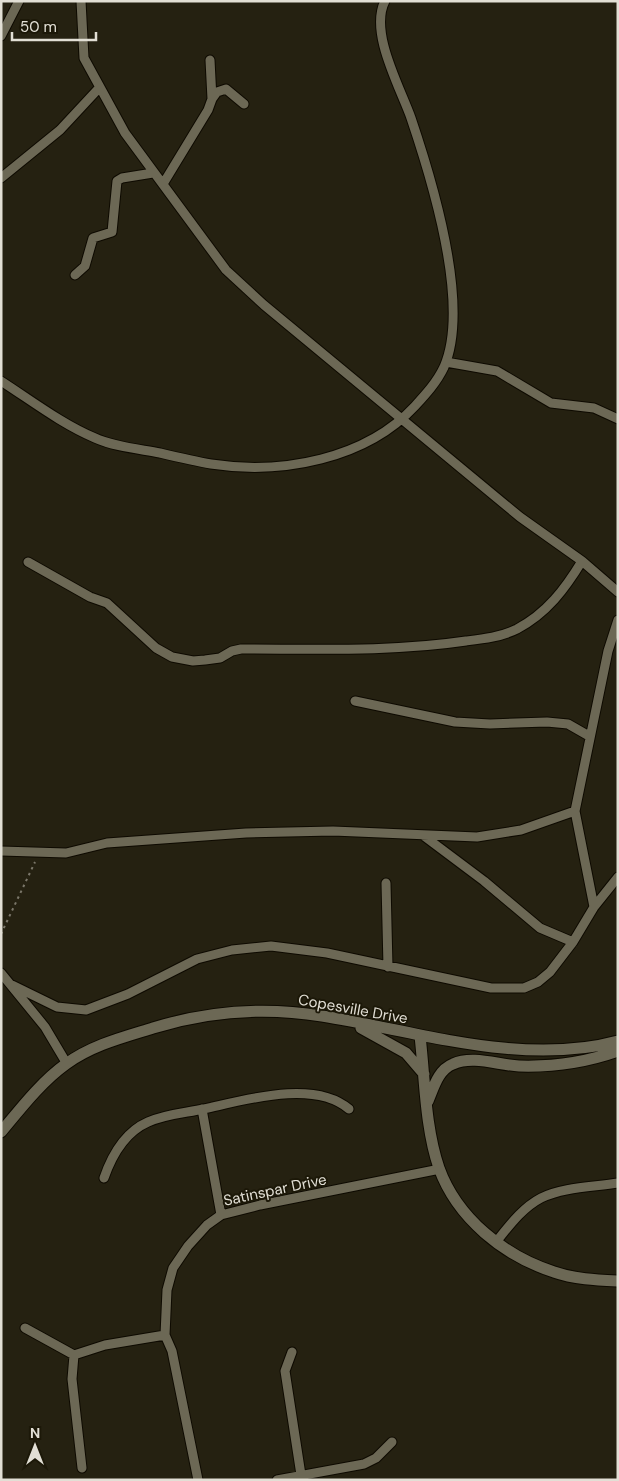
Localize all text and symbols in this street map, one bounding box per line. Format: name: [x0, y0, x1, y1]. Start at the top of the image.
scale bar: [12, 10, 96, 42]
text: 50 m: [20, 17, 57, 37]
street label: Copesville Drive: [297, 990, 409, 1028]
street label: Satinspar Drive: [222, 1169, 328, 1211]
north arrow: [10, 1421, 60, 1471]
text: N: [30, 1424, 40, 1442]

